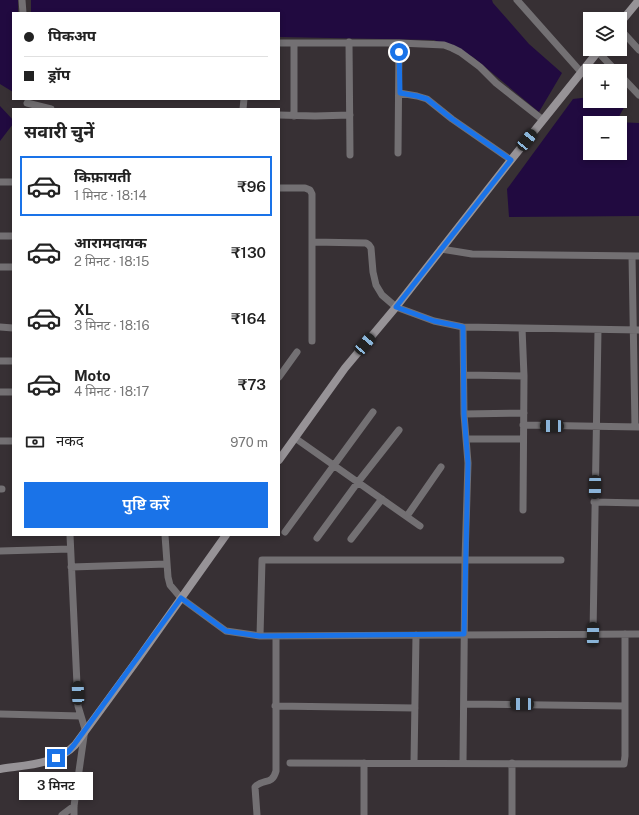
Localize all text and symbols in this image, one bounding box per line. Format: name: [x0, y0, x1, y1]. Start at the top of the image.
map controls: [583, 12, 627, 160]
button: layers: [583, 12, 627, 56]
text: पिकअप: [48, 27, 96, 44]
route start: [390, 43, 408, 61]
button: +: [583, 64, 627, 108]
text: ड्रॉप: [48, 66, 70, 83]
button: −: [583, 116, 627, 160]
text: सवारी चुनें: [24, 121, 94, 142]
car: [515, 127, 539, 153]
icon: car: [26, 168, 62, 204]
text: किफ़ायती: [74, 168, 131, 185]
text: ₹96: [238, 178, 266, 195]
text: 1 मिनट · 18:14: [74, 188, 147, 203]
icon: car: [26, 234, 62, 270]
text: आरामदायक: [74, 234, 147, 251]
text: ₹130: [231, 244, 266, 261]
text: 2 मिनट · 18:15: [74, 254, 149, 269]
icon: car: [26, 300, 62, 336]
text: XL: [74, 301, 93, 318]
text: ₹164: [231, 310, 266, 327]
text: 3 मिनट · 18:16: [74, 318, 150, 333]
car: [353, 331, 377, 357]
icon: car: [26, 366, 62, 402]
text: Moto: [74, 367, 111, 384]
text: ₹73: [238, 376, 266, 393]
text: 4 मिनट · 18:17: [74, 384, 149, 399]
car: [540, 420, 564, 432]
icon: cash: [24, 431, 46, 453]
text: नकद: [56, 432, 84, 449]
text: 970 m: [230, 435, 268, 450]
car: [589, 475, 601, 499]
button: पुष्टि करें: [24, 482, 268, 528]
car: [587, 622, 599, 646]
car: [72, 681, 84, 705]
car: [510, 698, 534, 710]
route end: [47, 749, 65, 767]
callout: 3 मिनट: [19, 772, 93, 800]
text: 3 मिनट: [37, 778, 75, 793]

